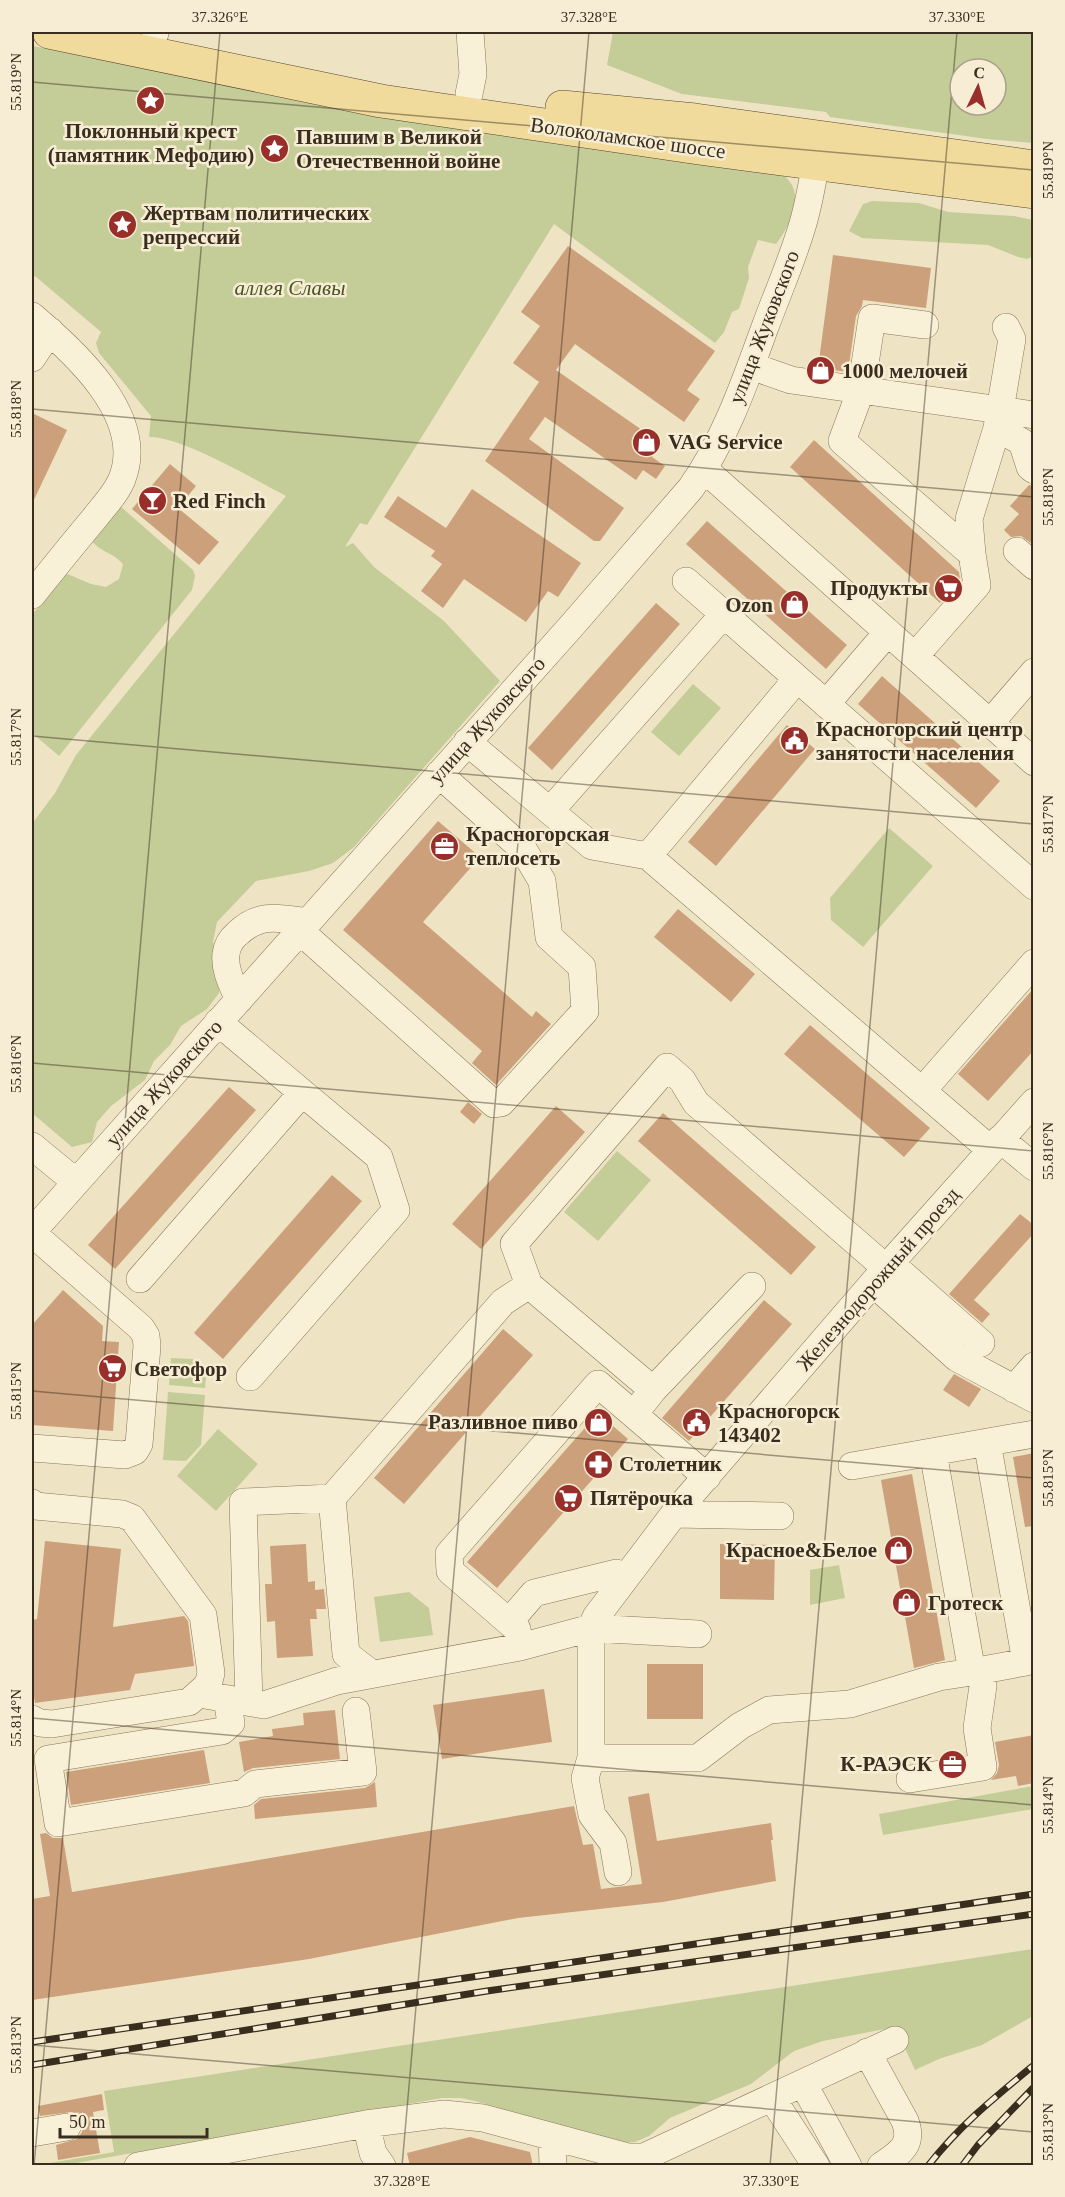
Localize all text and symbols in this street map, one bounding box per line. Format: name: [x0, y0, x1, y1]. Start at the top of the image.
text: 37.326°E: [192, 9, 248, 25]
text: 37.328°E: [561, 9, 617, 25]
text: 37.330°E: [929, 9, 985, 25]
text: 55.819°N: [8, 53, 24, 111]
north arrow: [948, 57, 1008, 117]
text: С: [973, 64, 986, 82]
place icon: Поклонный крест (памятник Мефодию): [135, 84, 167, 116]
street label: Волоколамское шоссе: [529, 112, 727, 164]
place label: Поклонный крест (памятник Мефодию): [48, 119, 254, 167]
place label: Павшим в Великой Отечественной войне: [296, 125, 500, 173]
place icon: Павшим в Великой Отечественной войне: [259, 133, 291, 165]
text: 55.819°N: [1040, 141, 1056, 199]
place label: Жертвам политических репрессий: [143, 201, 370, 249]
place icon: Жертвам политических репрессий: [106, 209, 138, 241]
street label: улица Жуковского: [724, 247, 804, 407]
park label: аллея Славы: [235, 276, 345, 300]
shop icon: 1000 мелочей: [805, 355, 837, 387]
place label: 1000 мелочей: [842, 359, 968, 383]
text: 55.818°N: [8, 380, 24, 438]
shop icon: VAG Service: [631, 426, 663, 458]
place label: VAG Service: [668, 430, 783, 454]
text: 55.818°N: [1040, 468, 1056, 526]
bar icon: Red Finch: [136, 485, 168, 517]
place label: Red Finch: [173, 489, 266, 513]
supermarket icon: Продукты: [933, 572, 965, 604]
place label: Продукты: [830, 576, 928, 600]
shop icon: Ozon: [778, 589, 810, 621]
place label: Ozon: [725, 593, 773, 617]
street label: улица Жуковского: [424, 652, 550, 788]
text: 55.817°N: [8, 708, 24, 766]
place label: Красногорский центр занятости населения: [816, 717, 1023, 765]
public building icon: Красногорский центр занятости населения: [779, 725, 811, 757]
text: 55.817°N: [1040, 795, 1056, 853]
place label: Красногорская теплосеть: [466, 822, 609, 870]
office icon: Красногорская теплосеть: [429, 830, 461, 862]
street label: улица Жуковского: [101, 1015, 227, 1151]
text: 55.816°N: [8, 1035, 24, 1093]
text: 55.816°N: [1040, 1122, 1056, 1180]
street label: Железнодорожный проезд: [792, 1182, 964, 1376]
supermarket icon: Светофор: [97, 1353, 129, 1385]
place label: Светофор: [134, 1357, 227, 1381]
text: 55.815°N: [8, 1362, 24, 1420]
place label: Красногорск 143402: [718, 1399, 841, 1447]
shop icon: Разливное пиво: [583, 1406, 615, 1438]
public building icon: Красногорск 143402: [681, 1407, 713, 1439]
place label: Разливное пиво: [428, 1410, 578, 1434]
pharmacy icon: Столетник: [582, 1448, 614, 1480]
text: 55.815°N: [1040, 1449, 1056, 1507]
place label: Столетник: [619, 1452, 723, 1476]
supermarket icon: Пятёрочка: [553, 1482, 585, 1514]
place label: Пятёрочка: [590, 1486, 694, 1510]
shop icon: Красное&Белое: [882, 1534, 914, 1566]
place label: Красное&Белое: [726, 1538, 877, 1562]
shop icon: Гротеск: [891, 1587, 923, 1619]
place label: Гротеск: [928, 1591, 1004, 1615]
text: 55.814°N: [8, 1689, 24, 1747]
office icon: К-РАЭСК: [937, 1748, 969, 1780]
place label: К-РАЭСК: [840, 1752, 933, 1776]
text: 55.814°N: [1040, 1776, 1056, 1834]
text: 55.813°N: [8, 2016, 24, 2074]
scale bar: [60, 2101, 207, 2139]
text: 55.813°N: [1040, 2103, 1056, 2161]
text: 50 m: [69, 2112, 106, 2132]
text: 37.328°E: [374, 2173, 430, 2189]
text: 37.330°E: [743, 2173, 799, 2189]

